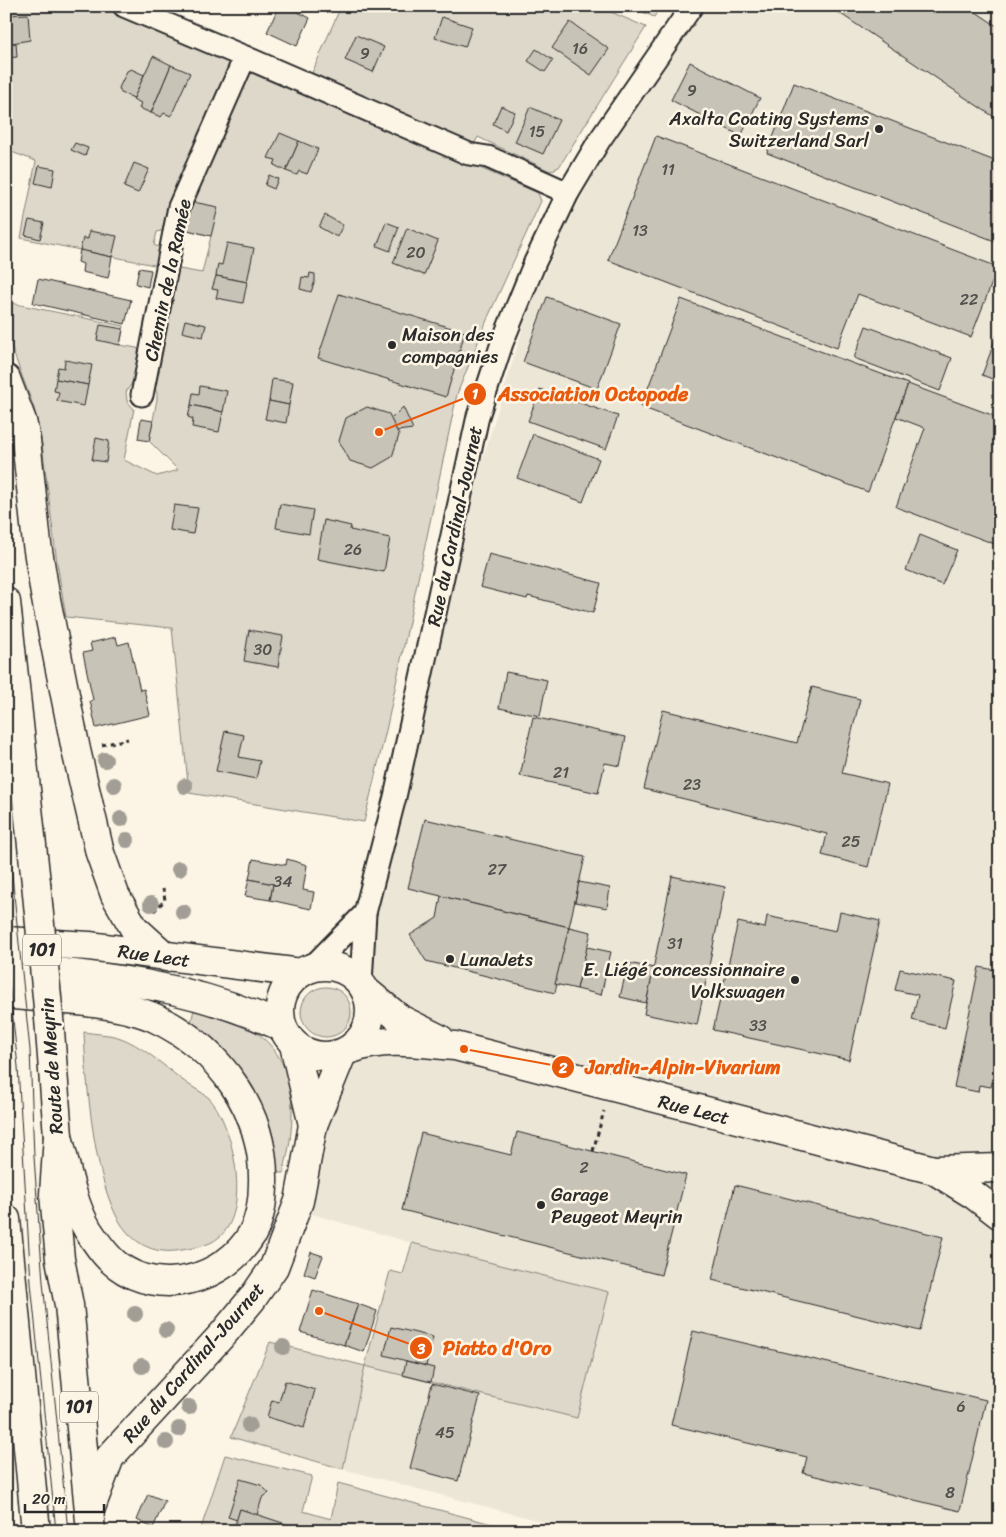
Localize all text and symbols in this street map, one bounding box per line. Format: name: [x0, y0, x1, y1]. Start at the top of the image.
house number: 16: [572, 34, 588, 63]
house number: 9: [360, 39, 370, 68]
house number: 9: [687, 76, 697, 105]
place label: Axalta Coating Systems Switzerland Sarl: [668, 102, 870, 157]
house number: 15: [529, 117, 546, 146]
marker: Axalta Coating Systems Switzerland Sarl: [873, 123, 885, 135]
house number: 11: [661, 155, 675, 184]
street label: Chemin de la Ramée: [134, 196, 201, 364]
house number: 13: [632, 216, 648, 245]
house number: 20: [406, 238, 426, 267]
house number: 22: [960, 285, 978, 314]
place label: Maison des compagnies: [402, 318, 498, 373]
marker: Maison des compagnies: [386, 339, 398, 351]
callout: Association Octopode: [463, 377, 698, 412]
text: Association Octopode: [497, 377, 689, 412]
text: 1: [472, 381, 479, 407]
street label: Rue du Cardinal-Journet: [417, 423, 492, 629]
house number: 26: [344, 535, 362, 564]
house number: 30: [254, 635, 272, 664]
house number: 21: [553, 758, 569, 787]
house number: 23: [683, 770, 701, 799]
house number: 25: [841, 827, 861, 856]
house number: 27: [488, 855, 507, 884]
house number: 34: [274, 867, 292, 896]
house number: 31: [667, 929, 683, 958]
road number: 101: [23, 934, 61, 966]
street label: Rue Lect: [116, 934, 192, 977]
place label: LunaJets: [460, 943, 533, 976]
marker: LunaJets: [444, 953, 456, 965]
place label: E. Liégé concessionnaire Volkswagen: [583, 953, 785, 1008]
marker: E. Liégé concessionnaire Volkswagen: [789, 974, 801, 986]
street label: Route de Meyrin: [30, 997, 73, 1135]
house number: 33: [749, 1011, 767, 1040]
callout: Jardin-Alpin-Vivarium: [550, 1050, 791, 1085]
text: Jardin-Alpin-Vivarium: [584, 1050, 781, 1085]
text: 2: [558, 1055, 568, 1081]
street label: Rue Lect: [655, 1085, 733, 1134]
house number: 2: [579, 1153, 589, 1182]
place label: Garage Peugeot Meyrin: [551, 1178, 682, 1233]
marker: Garage Peugeot Meyrin: [535, 1199, 547, 1211]
street label: Rue du Cardinal-Journet: [114, 1274, 273, 1450]
callout: Piatto d'Oro: [408, 1331, 562, 1366]
text: Piatto d'Oro: [443, 1331, 552, 1366]
text: 3: [416, 1336, 426, 1362]
road number: 101: [60, 1391, 98, 1422]
house number: 6: [956, 1392, 966, 1421]
house number: 45: [435, 1418, 455, 1447]
house number: 8: [945, 1478, 955, 1507]
scale bar: [25, 1482, 104, 1514]
text: 20 m: [32, 1486, 66, 1512]

